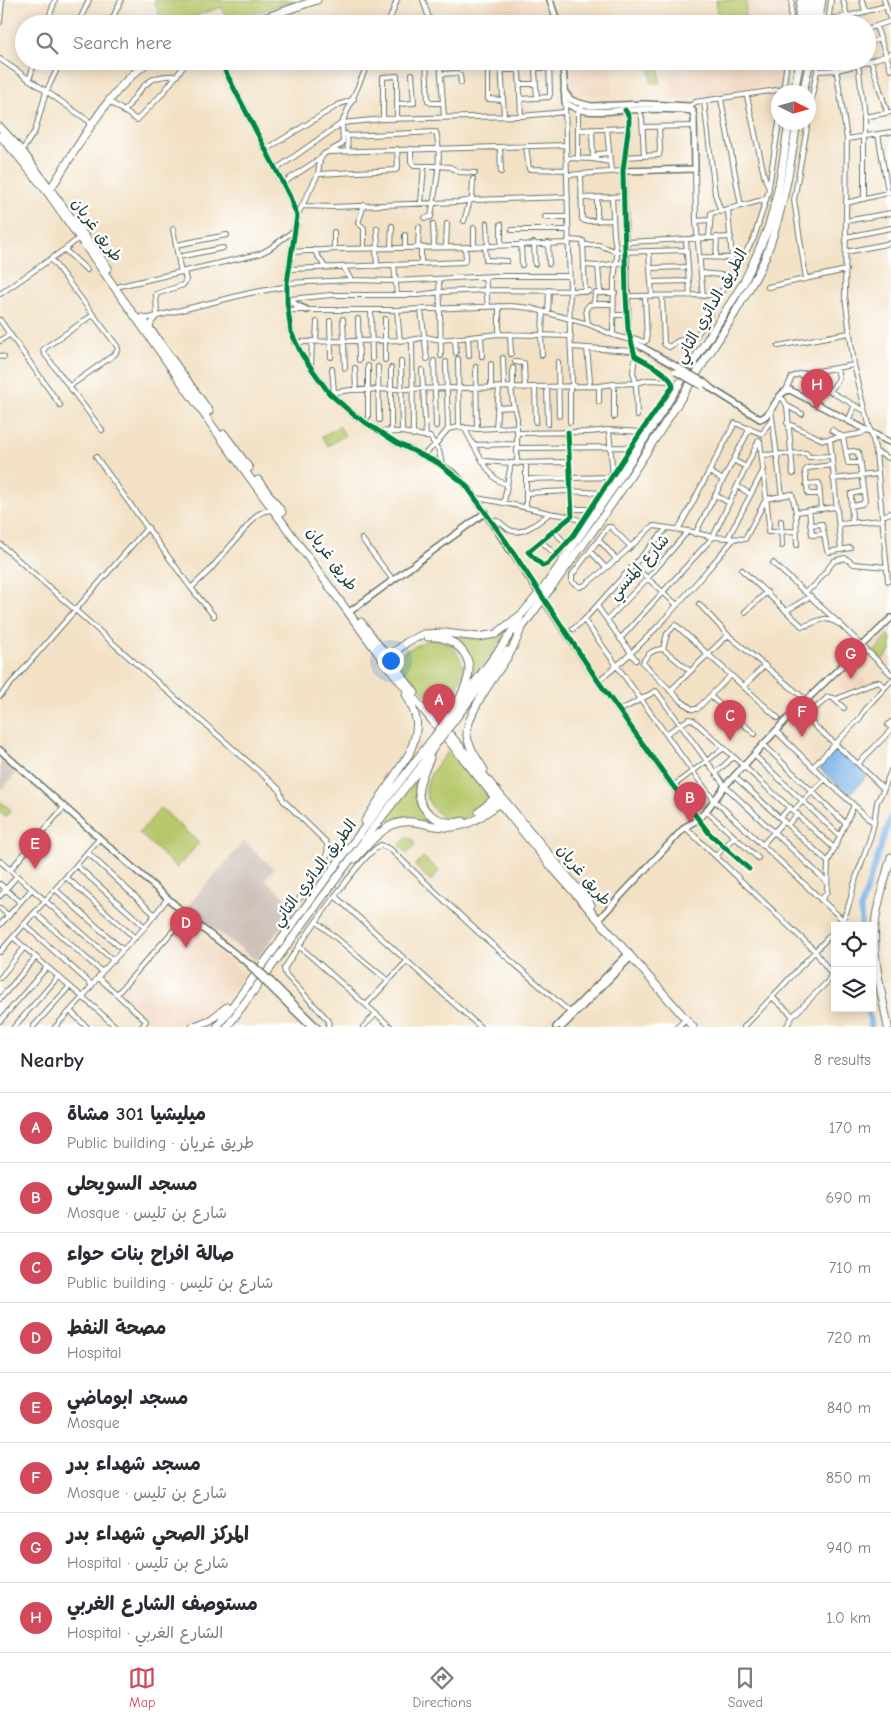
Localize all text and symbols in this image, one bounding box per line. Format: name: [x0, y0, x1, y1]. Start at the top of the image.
search box: [15, 15, 876, 70]
icon: search: [33, 29, 61, 57]
text: Search here: [73, 32, 172, 54]
north arrow: [771, 85, 816, 130]
street label: طريق غريان: [68, 195, 126, 265]
street label: الطريق الدائري الثاني: [671, 246, 755, 369]
pin: H: [801, 369, 833, 410]
street label: طريق غريان: [303, 524, 361, 594]
street label: شارع المنسي: [605, 531, 677, 607]
pin: G: [835, 638, 867, 679]
your location: [378, 648, 404, 674]
pin: A: [423, 684, 455, 725]
pin: F: [786, 696, 818, 737]
pin: C: [714, 700, 746, 741]
pin: B: [674, 782, 706, 823]
street label: الطريق الدائري الثاني: [268, 816, 364, 933]
pin: E: [19, 828, 51, 869]
street label: طريق غريان: [553, 841, 615, 909]
pin: D: [170, 907, 202, 948]
map controls: [831, 922, 876, 1012]
button: locate: [831, 922, 876, 967]
button: layers: [831, 967, 876, 1012]
text: Nearby: [20, 1048, 84, 1072]
text: 8 results: [814, 1051, 871, 1069]
text: ميليشيا 301 مشاة: [67, 1103, 206, 1125]
text: A: [32, 1119, 40, 1137]
text: 170 m: [829, 1119, 871, 1137]
text: Public building · طريق غريان: [67, 1134, 254, 1152]
text: مسجد السويحلى: [67, 1173, 198, 1195]
text: B: [31, 1189, 41, 1207]
text: 690 m: [826, 1189, 871, 1207]
text: Mosque · شارع بن تليس: [67, 1204, 227, 1222]
text: صالة افراح بنات حواء: [67, 1243, 234, 1265]
text: C: [31, 1259, 41, 1277]
text: 710 m: [829, 1259, 871, 1277]
text: Public building · شارع بن تليس: [67, 1274, 273, 1292]
text: مصحة النفط: [67, 1317, 166, 1339]
text: D: [31, 1329, 41, 1347]
text: 720 m: [827, 1329, 871, 1347]
text: Hospital: [67, 1344, 122, 1362]
text: مسجد ابوماضي: [67, 1387, 188, 1409]
text: E: [31, 1399, 41, 1417]
text: 840 m: [827, 1399, 871, 1417]
text: Mosque: [67, 1414, 120, 1432]
text: مسجد شهداء بدر: [67, 1453, 201, 1475]
text: F: [31, 1469, 41, 1487]
text: 850 m: [826, 1469, 871, 1487]
text: Mosque · شارع بن تليس: [67, 1484, 227, 1502]
text: المركز الصحي شهداء بدر: [67, 1523, 249, 1545]
text: G: [30, 1539, 42, 1557]
text: 940 m: [826, 1539, 871, 1557]
text: Hospital · شارع بن تليس: [67, 1554, 229, 1572]
text: مستوصف الشارع الغربي: [67, 1593, 258, 1615]
text: H: [30, 1609, 42, 1627]
text: 1.0 km: [826, 1609, 871, 1627]
text: Hospital · الشارع الغربي: [67, 1624, 223, 1642]
tab: Map: [128, 1664, 156, 1711]
tab: Directions: [412, 1664, 472, 1711]
tab: Saved: [728, 1664, 763, 1711]

